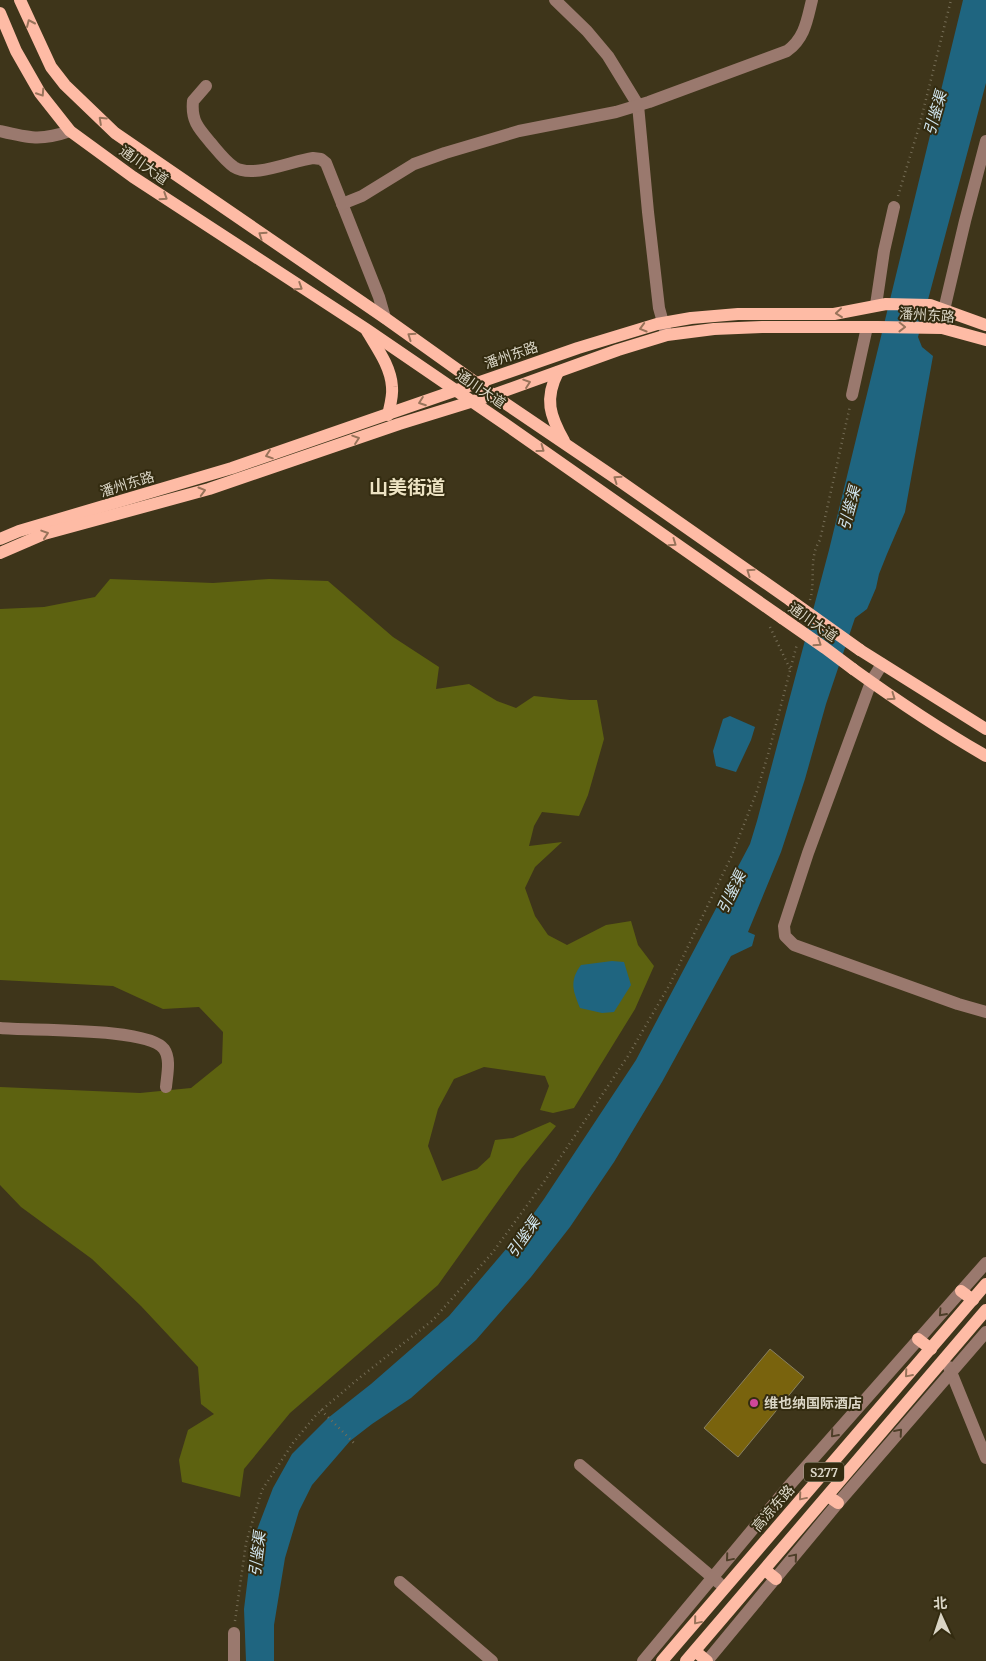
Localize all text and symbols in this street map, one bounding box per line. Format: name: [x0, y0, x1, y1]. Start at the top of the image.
one-way arrow: [26, 19, 37, 28]
one-way arrow: [35, 87, 44, 97]
water label: 引鉴渠: [920, 87, 951, 137]
one-way arrow: [98, 117, 107, 126]
street label: 通川大道: [116, 142, 172, 188]
one-way arrow: [158, 191, 167, 200]
one-way arrow: [259, 232, 268, 241]
one-way arrow: [294, 280, 303, 290]
street label: 潘州东路: [898, 304, 956, 326]
one-way arrow: [834, 307, 842, 318]
one-way arrow: [898, 322, 906, 332]
one-way arrow: [639, 323, 647, 333]
one-way arrow: [407, 333, 417, 342]
street label: 潘州东路: [482, 337, 540, 373]
street label: 通川大道: [453, 366, 509, 412]
one-way arrow: [522, 379, 530, 389]
one-way arrow: [418, 396, 427, 406]
one-way arrow: [351, 435, 359, 445]
one-way arrow: [535, 443, 544, 452]
one-way arrow: [265, 450, 273, 460]
street label: 潘州东路: [98, 467, 156, 501]
district label: 山美街道: [369, 475, 445, 499]
one-way arrow: [613, 476, 622, 485]
water label: 引鉴渠: [834, 482, 865, 532]
one-way arrow: [197, 487, 205, 497]
one-way arrow: [40, 530, 49, 540]
one-way arrow: [668, 537, 677, 546]
one-way arrow: [746, 569, 756, 578]
street label: 通川大道: [785, 599, 841, 645]
one-way arrow: [812, 637, 821, 646]
one-way arrow: [887, 691, 896, 700]
water label: 引鉴渠: [713, 866, 750, 916]
water label: 引鉴渠: [502, 1211, 545, 1261]
one-way arrow: [939, 1307, 948, 1316]
one-way arrow: [905, 1369, 914, 1378]
place label: 维也纳国际酒店: [764, 1394, 862, 1412]
marker: 维也纳国际酒店: [748, 1397, 760, 1409]
one-way arrow: [831, 1429, 840, 1438]
one-way arrow: [893, 1429, 902, 1438]
road number: S277: [804, 1462, 844, 1481]
street label: 高凉东路: [748, 1481, 798, 1535]
one-way arrow: [799, 1492, 808, 1501]
water label: 引鉴渠: [245, 1529, 269, 1577]
one-way arrow: [726, 1552, 735, 1561]
one-way arrow: [789, 1553, 798, 1562]
north arrow: [916, 1591, 966, 1641]
text: 北: [933, 1594, 948, 1612]
one-way arrow: [693, 1615, 702, 1624]

